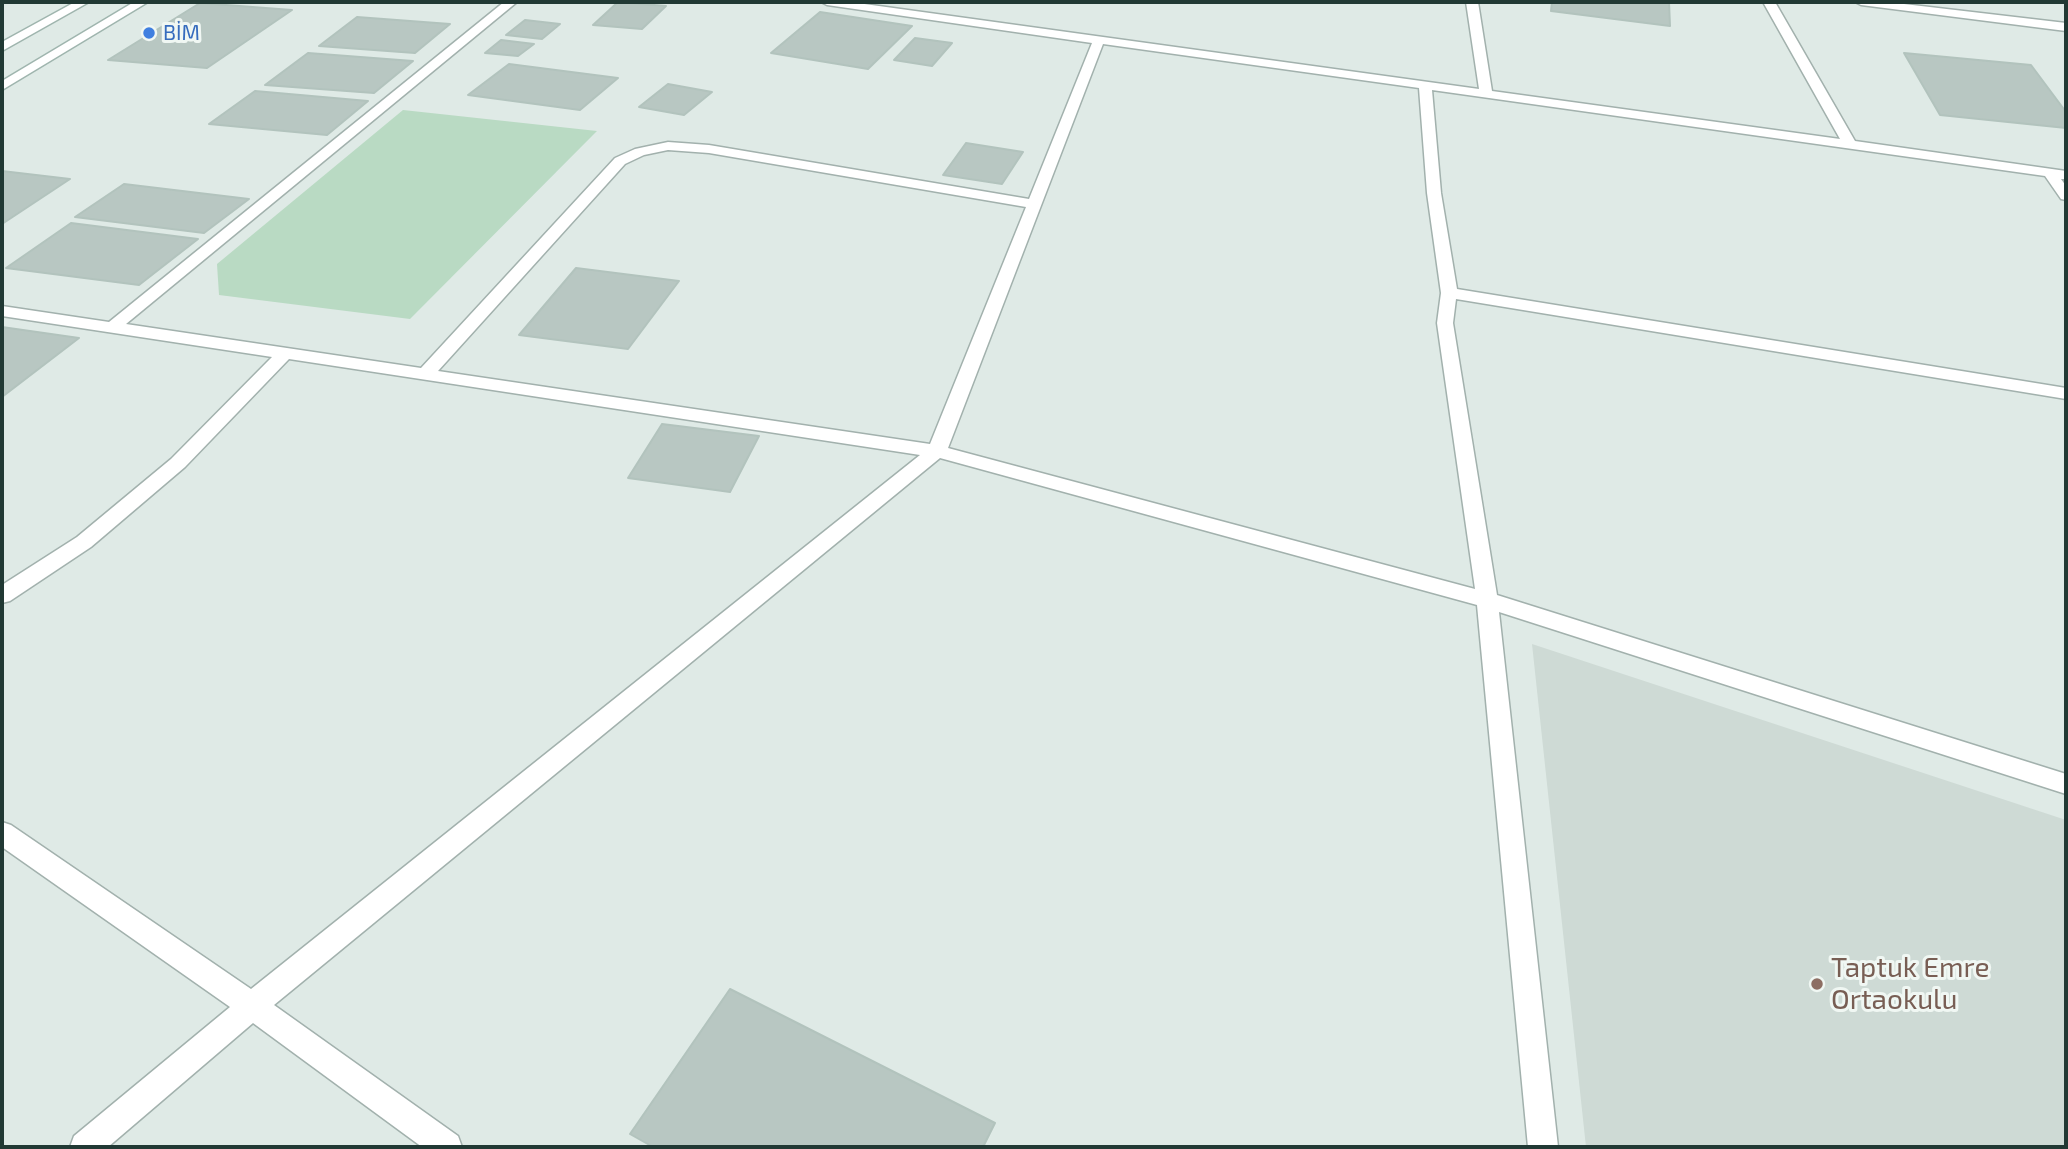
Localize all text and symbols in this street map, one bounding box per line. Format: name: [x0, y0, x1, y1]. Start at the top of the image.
place label: BİM: [163, 20, 200, 46]
marker: BİM: [141, 25, 157, 41]
place label: Taptuk Emre Ortaokulu: [1831, 951, 1989, 1017]
marker: Taptuk Emre Ortaokulu: [1809, 976, 1825, 992]

